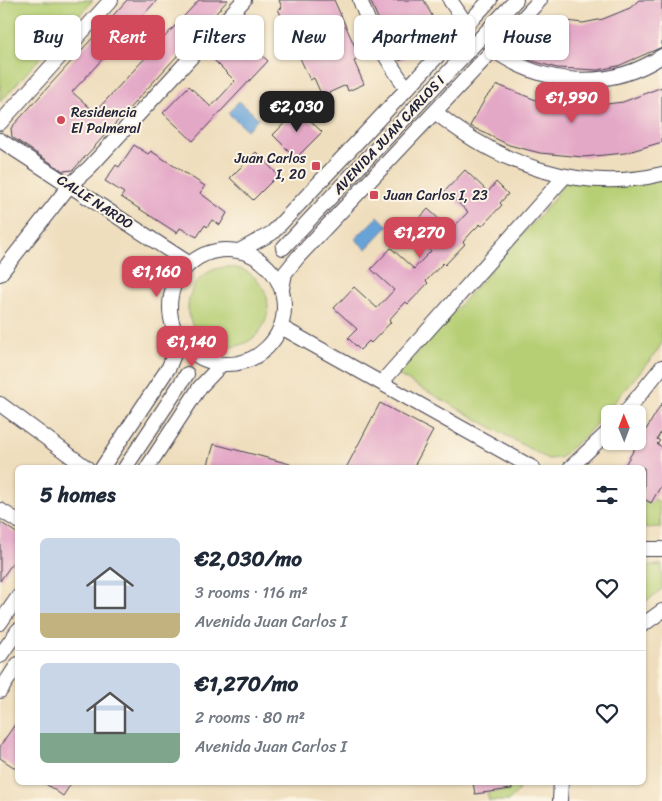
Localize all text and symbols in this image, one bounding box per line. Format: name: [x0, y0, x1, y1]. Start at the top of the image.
chip: Buy: [15, 15, 81, 60]
chip: Rent: [91, 15, 165, 60]
chip: Filters: [175, 15, 264, 60]
chip: New: [274, 15, 344, 60]
chip: Apartment: [354, 15, 475, 60]
chip: House: [485, 15, 569, 60]
street label: AVENIDA JUAN CARLOS I: [326, 69, 452, 201]
pin: €1,990: [531, 82, 613, 124]
text: €1,990: [546, 83, 598, 112]
pin: €2,030: [256, 90, 338, 133]
text: €2,030: [270, 92, 324, 121]
place label: Residencia El Palmeral: [71, 100, 142, 141]
marker: Residencia El Palmeral: [55, 114, 67, 126]
place label: Juan Carlos I, 20: [234, 146, 307, 187]
marker: Juan Carlos I, 20: [310, 160, 322, 172]
street label: CALLE NARDO: [52, 168, 138, 236]
place label: Juan Carlos I, 23: [383, 183, 488, 208]
marker: Juan Carlos I, 23: [368, 189, 380, 201]
pin: €1,270: [379, 216, 461, 259]
text: €1,270: [395, 218, 445, 247]
pin: €1,160: [116, 256, 198, 298]
text: €1,160: [133, 257, 181, 286]
pin: €1,140: [151, 326, 233, 368]
text: €1,140: [168, 327, 216, 356]
north arrow: [601, 405, 646, 450]
map controls: [601, 405, 646, 450]
text: 5 homes: [40, 476, 116, 514]
icon: filters: [593, 481, 621, 509]
text: €2,030/mo: [195, 540, 302, 578]
icon: home: [80, 558, 140, 618]
icon: heart: [593, 574, 621, 602]
text: 3 rooms · 116 m²: [195, 578, 308, 607]
text: Avenida Juan Carlos I: [195, 607, 347, 636]
text: €1,270/mo: [195, 665, 298, 703]
icon: home: [80, 683, 140, 743]
icon: heart: [593, 699, 621, 727]
text: 2 rooms · 80 m²: [195, 703, 305, 732]
text: Avenida Juan Carlos I: [195, 732, 347, 761]

